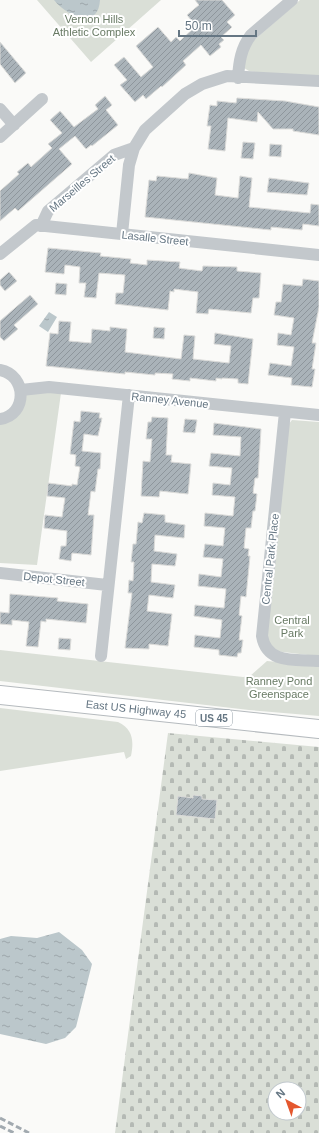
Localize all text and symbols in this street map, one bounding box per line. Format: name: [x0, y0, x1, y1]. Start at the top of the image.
scale bar: [179, 12, 256, 38]
park label: Vernon Hills Athletic Complex: [53, 13, 136, 38]
text: 50 m: [185, 19, 212, 33]
street label: Marseilles Street: [47, 152, 117, 214]
street label: Lasalle Street: [121, 229, 189, 247]
street label: Ranney Avenue: [131, 390, 209, 410]
street label: Central Park Place: [259, 513, 281, 605]
street label: Depot Street: [23, 570, 85, 588]
park label: Central Park: [274, 614, 310, 639]
park label: Ranney Pond Greenspace: [246, 675, 312, 700]
street label: East US Highway 45: [85, 698, 187, 720]
road number: US 45: [196, 710, 232, 726]
north arrow: [267, 1081, 307, 1121]
text: N: [274, 1086, 287, 1101]

